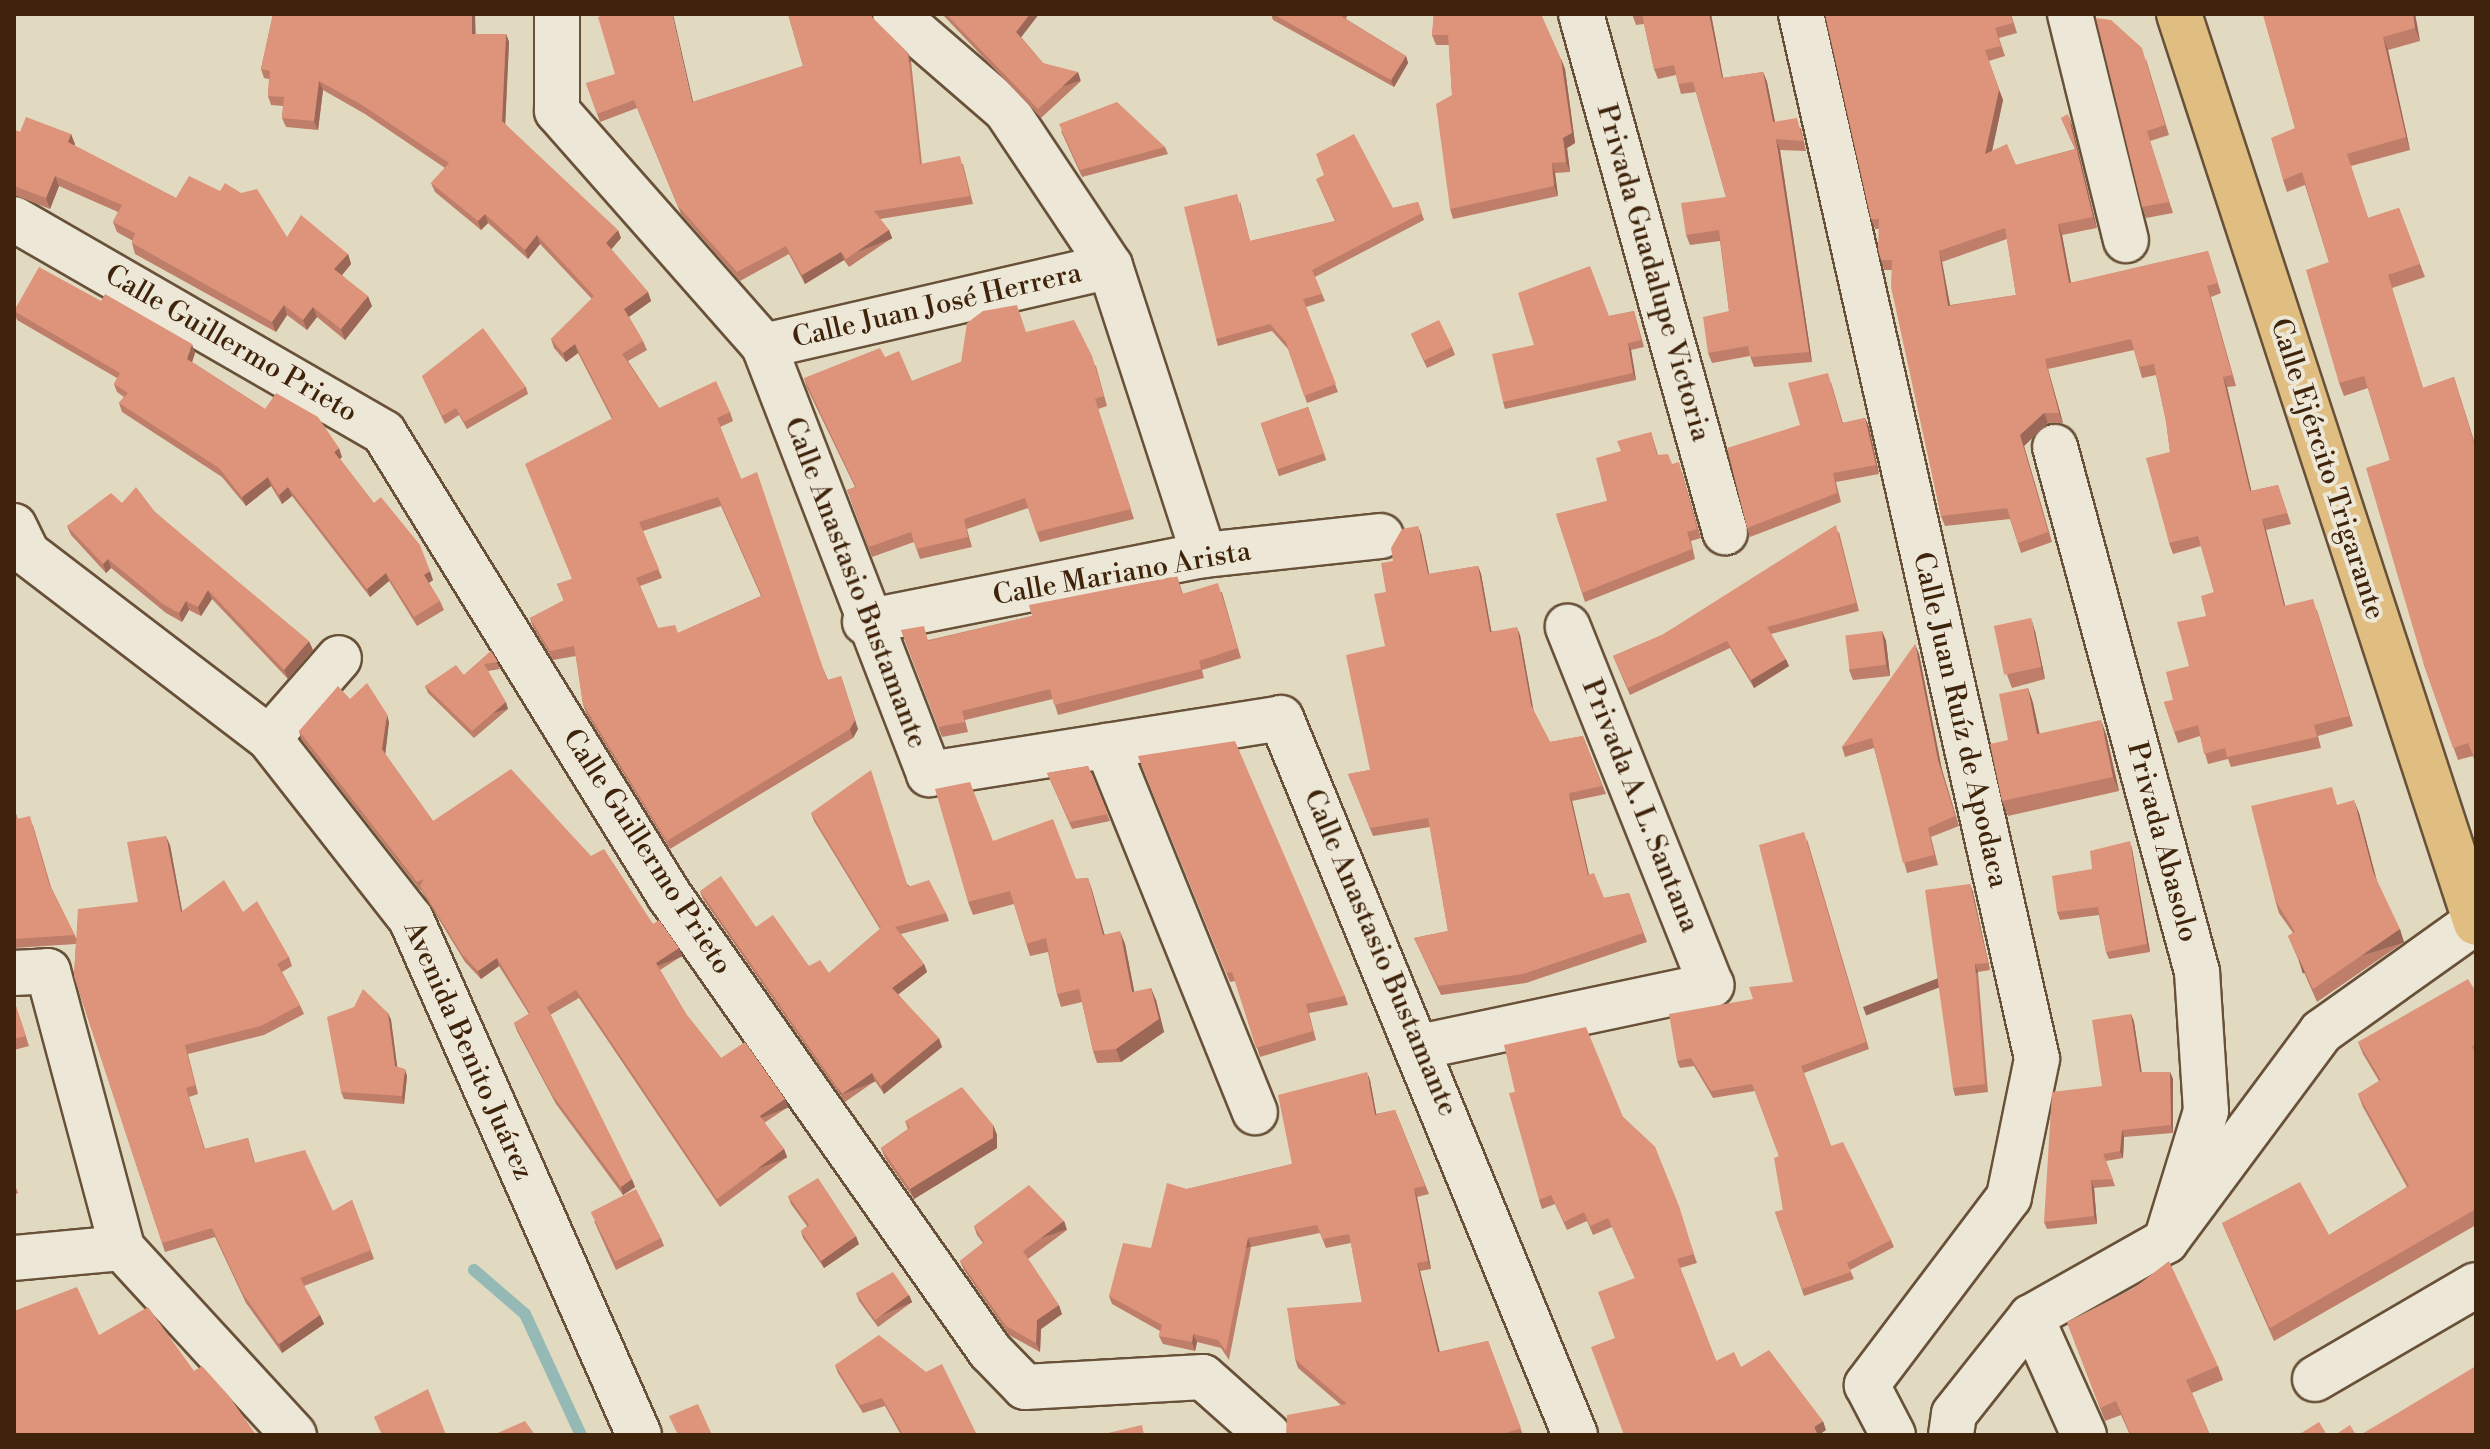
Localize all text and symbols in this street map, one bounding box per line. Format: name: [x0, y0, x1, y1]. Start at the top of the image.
street label: Privada Guadalupe Victoria: [1589, 101, 1717, 445]
street label: Calle Juan José Herrera: [789, 256, 1085, 356]
street label: Calle Guillermo Prieto: [99, 258, 363, 430]
street label: Calle Ejército Trigarante: [2262, 314, 2392, 624]
street label: Calle Anastasio Bustamante: [776, 413, 934, 753]
street label: Calle Mariano Arista: [990, 535, 1254, 613]
street label: Calle Juan Ruíz de Apodaca: [1905, 549, 2015, 891]
street label: Privada A. L. Santana: [1574, 675, 1706, 937]
street label: Calle Guillermo Prieto: [555, 723, 739, 981]
street label: Privada Abasolo: [2119, 738, 2205, 946]
street label: Calle Anastasio Bustamante: [1296, 784, 1464, 1122]
street label: Avenida Benito Juárez: [396, 917, 540, 1185]

